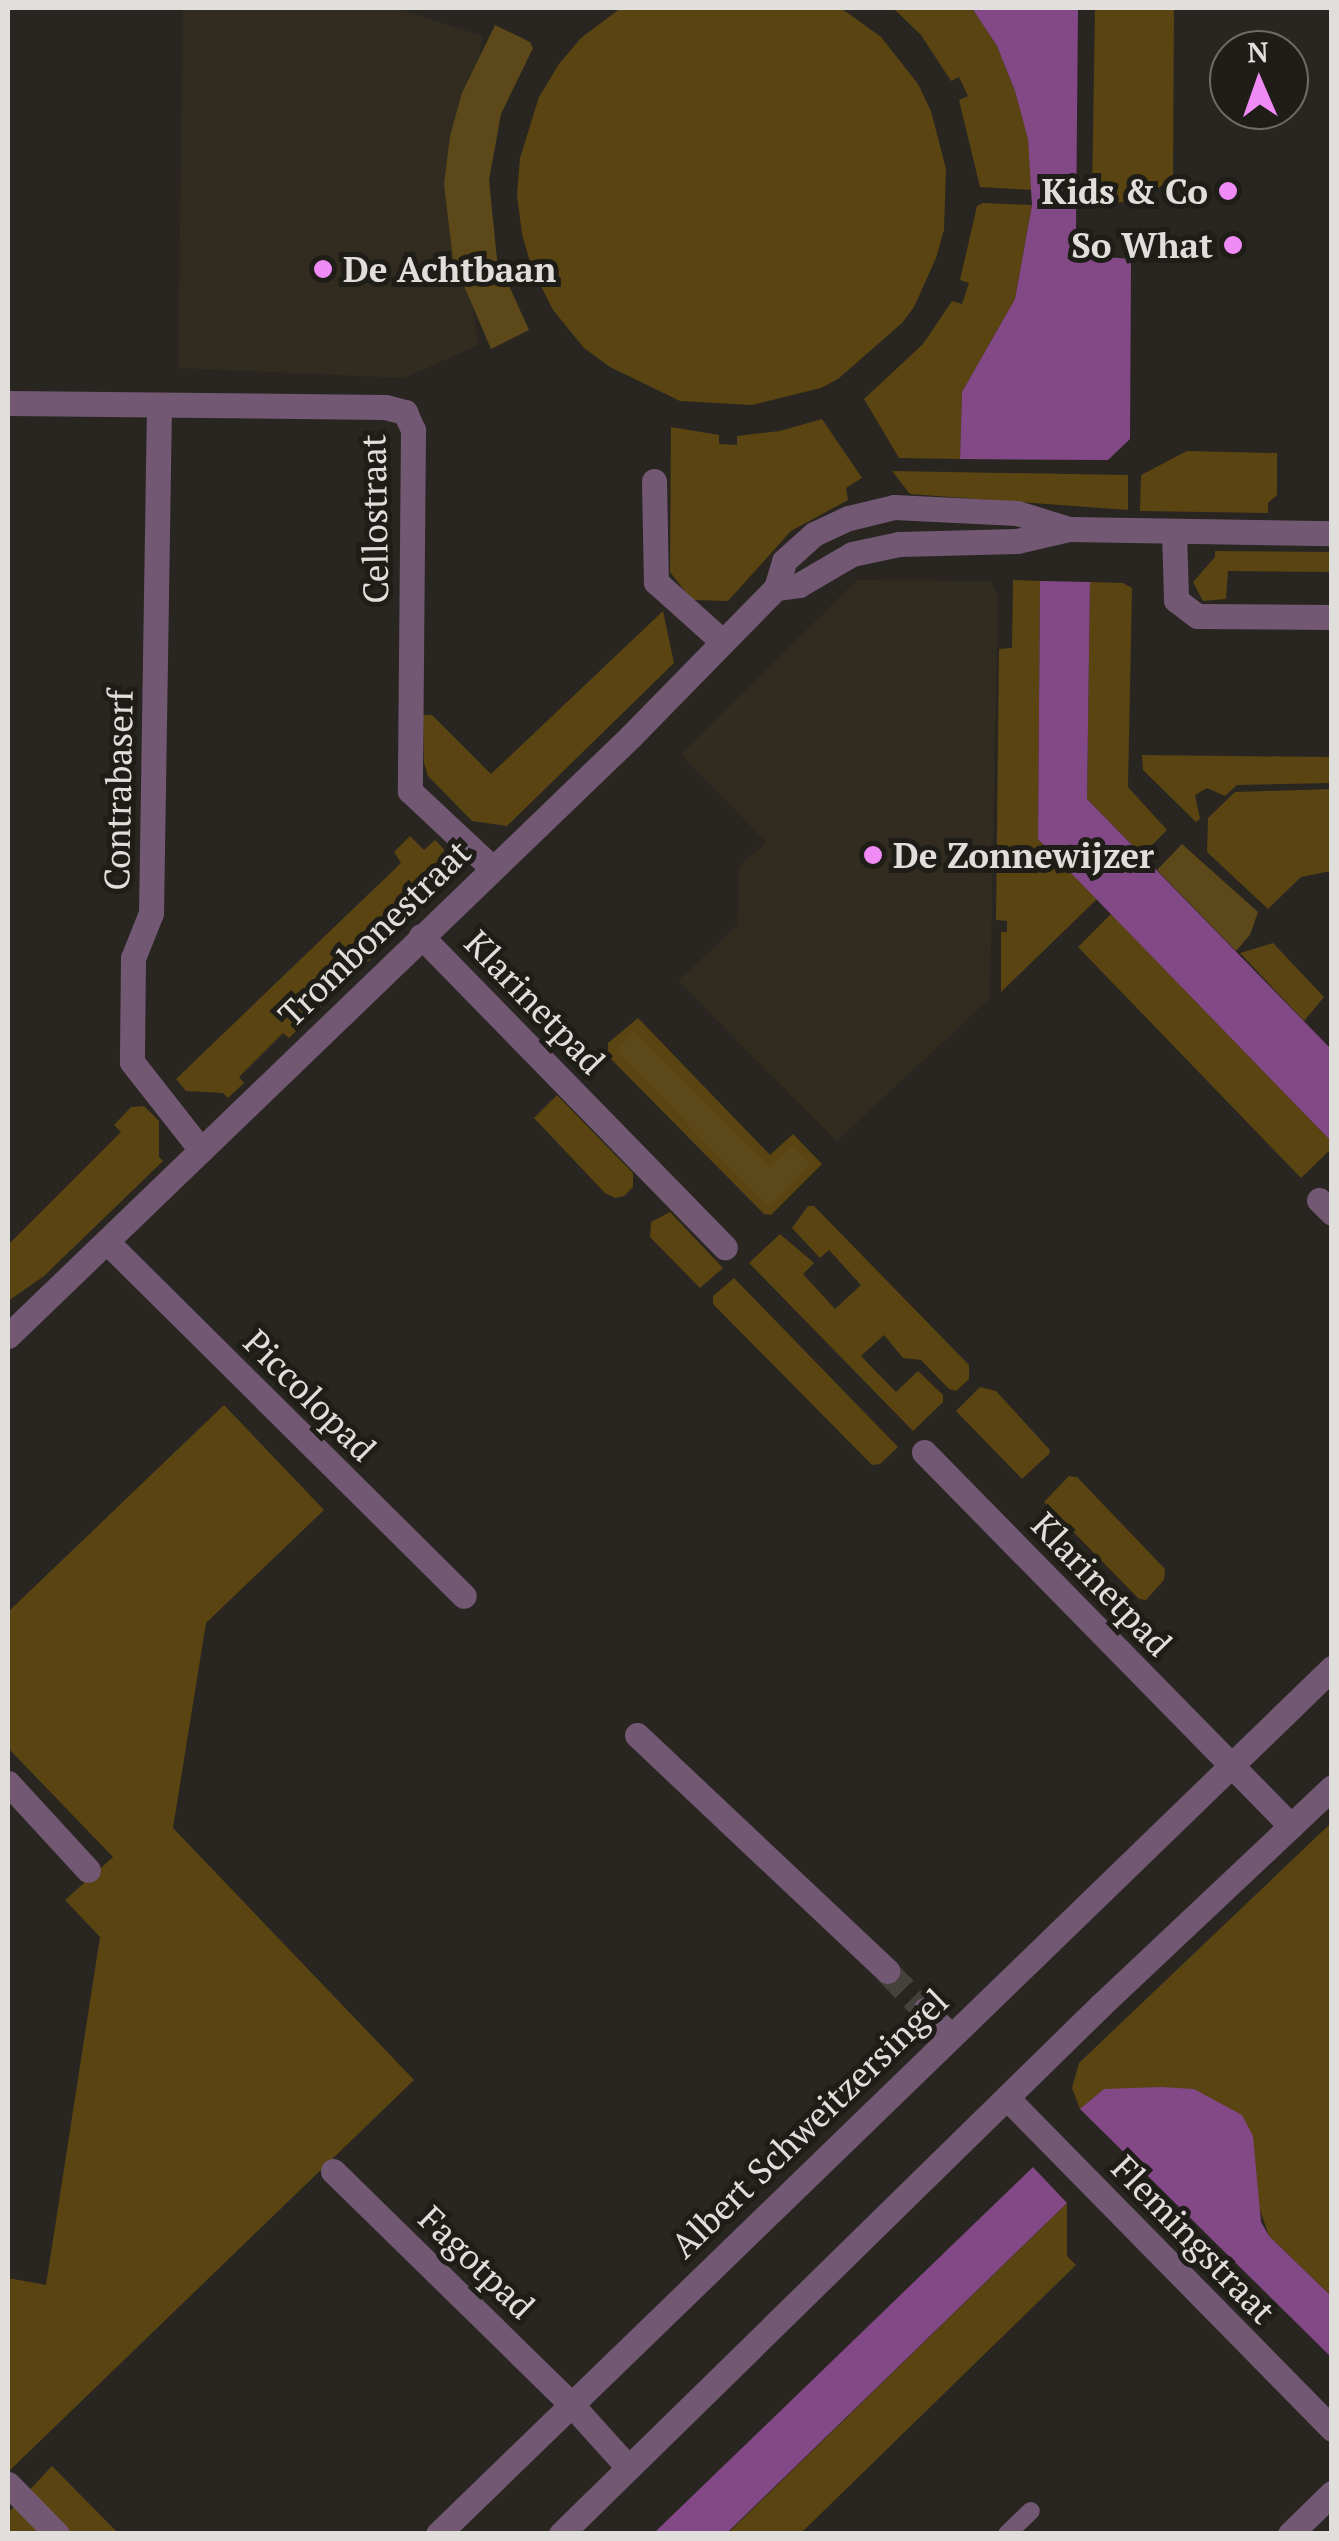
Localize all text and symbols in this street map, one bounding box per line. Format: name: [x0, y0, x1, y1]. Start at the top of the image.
north arrow: [1209, 30, 1309, 130]
text: N: [1247, 33, 1269, 70]
place label: Kids & Co: [1042, 170, 1208, 212]
marker: Kids & Co: [1217, 180, 1239, 202]
place label: So What: [1071, 224, 1213, 266]
marker: So What: [1222, 234, 1244, 256]
place label: De Achtbaan: [343, 248, 557, 290]
marker: De Achtbaan: [312, 258, 334, 280]
street label: Cellostraat: [352, 434, 396, 604]
street label: Contrabaserf: [95, 689, 141, 891]
street label: Trombonestraat: [269, 831, 479, 1035]
place label: De Zonnewijzer: [893, 834, 1154, 876]
marker: De Zonnewijzer: [862, 844, 884, 866]
street label: Klarinetpad: [456, 922, 614, 1082]
street label: Piccolopad: [235, 1320, 385, 1470]
street label: Klarinetpad: [1023, 1504, 1181, 1664]
street label: Albert Schweitzersingel: [662, 1980, 956, 2266]
street label: Flemingstraat: [1104, 2146, 1284, 2332]
street label: Fagotpad: [411, 2197, 543, 2327]

